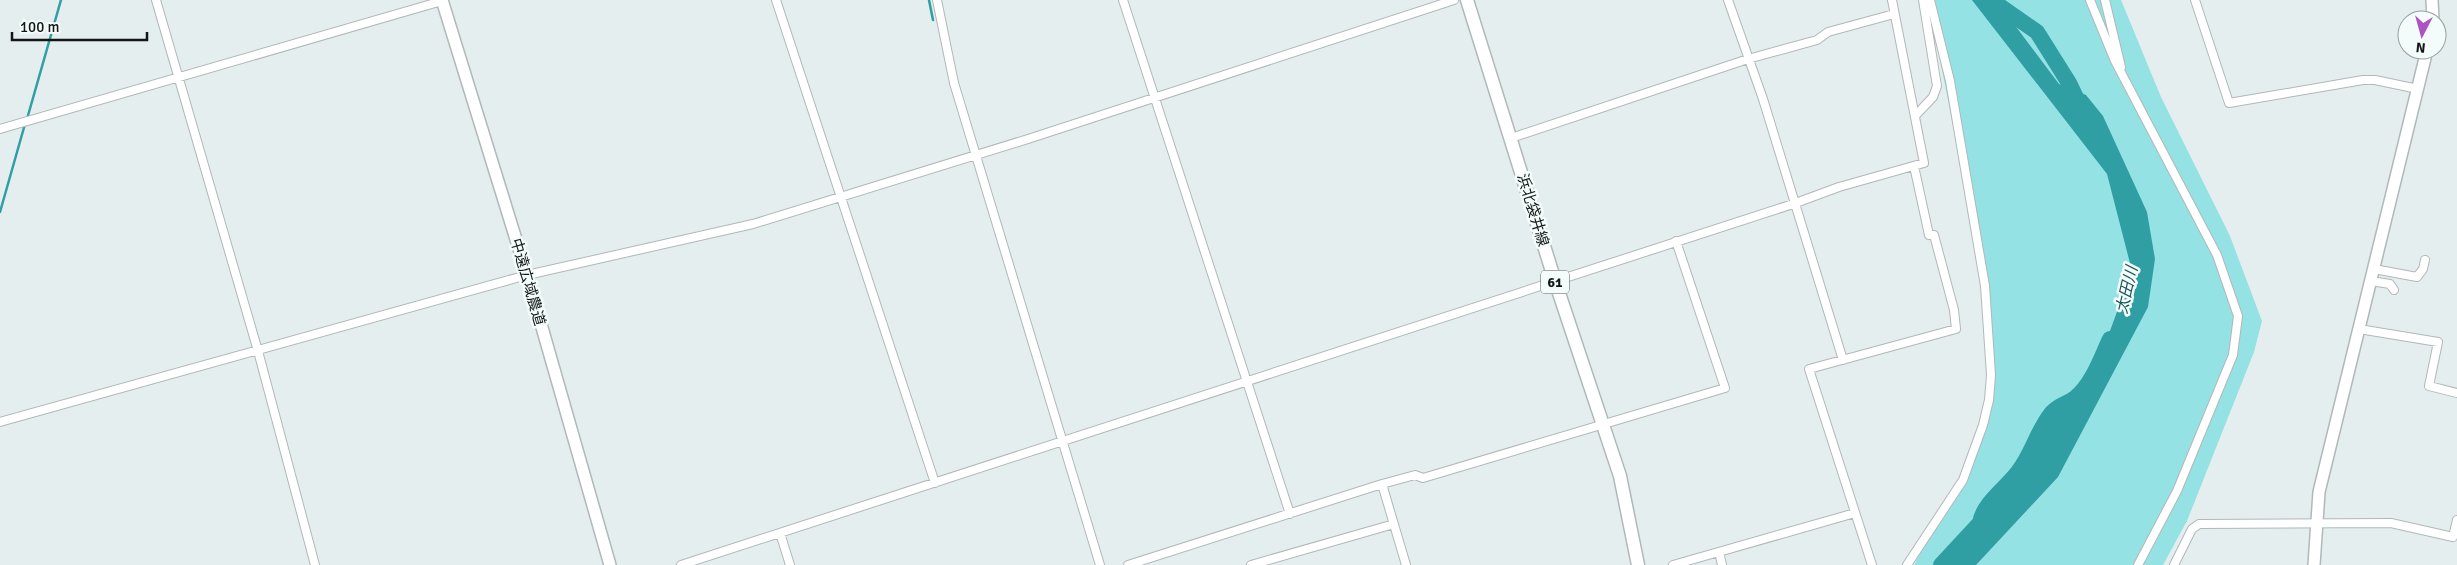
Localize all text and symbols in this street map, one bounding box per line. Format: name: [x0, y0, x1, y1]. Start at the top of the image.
scale bar: [12, 10, 148, 42]
north arrow: [2397, 10, 2447, 60]
text: 100 m: [20, 18, 60, 36]
text: N: [2415, 38, 2426, 56]
street label: 浜北袋井線: [1513, 171, 1553, 249]
street label: 中遠広域農道: [507, 236, 549, 328]
water label: 太田川: [2112, 262, 2143, 316]
road number: 61: [1541, 270, 1569, 294]

